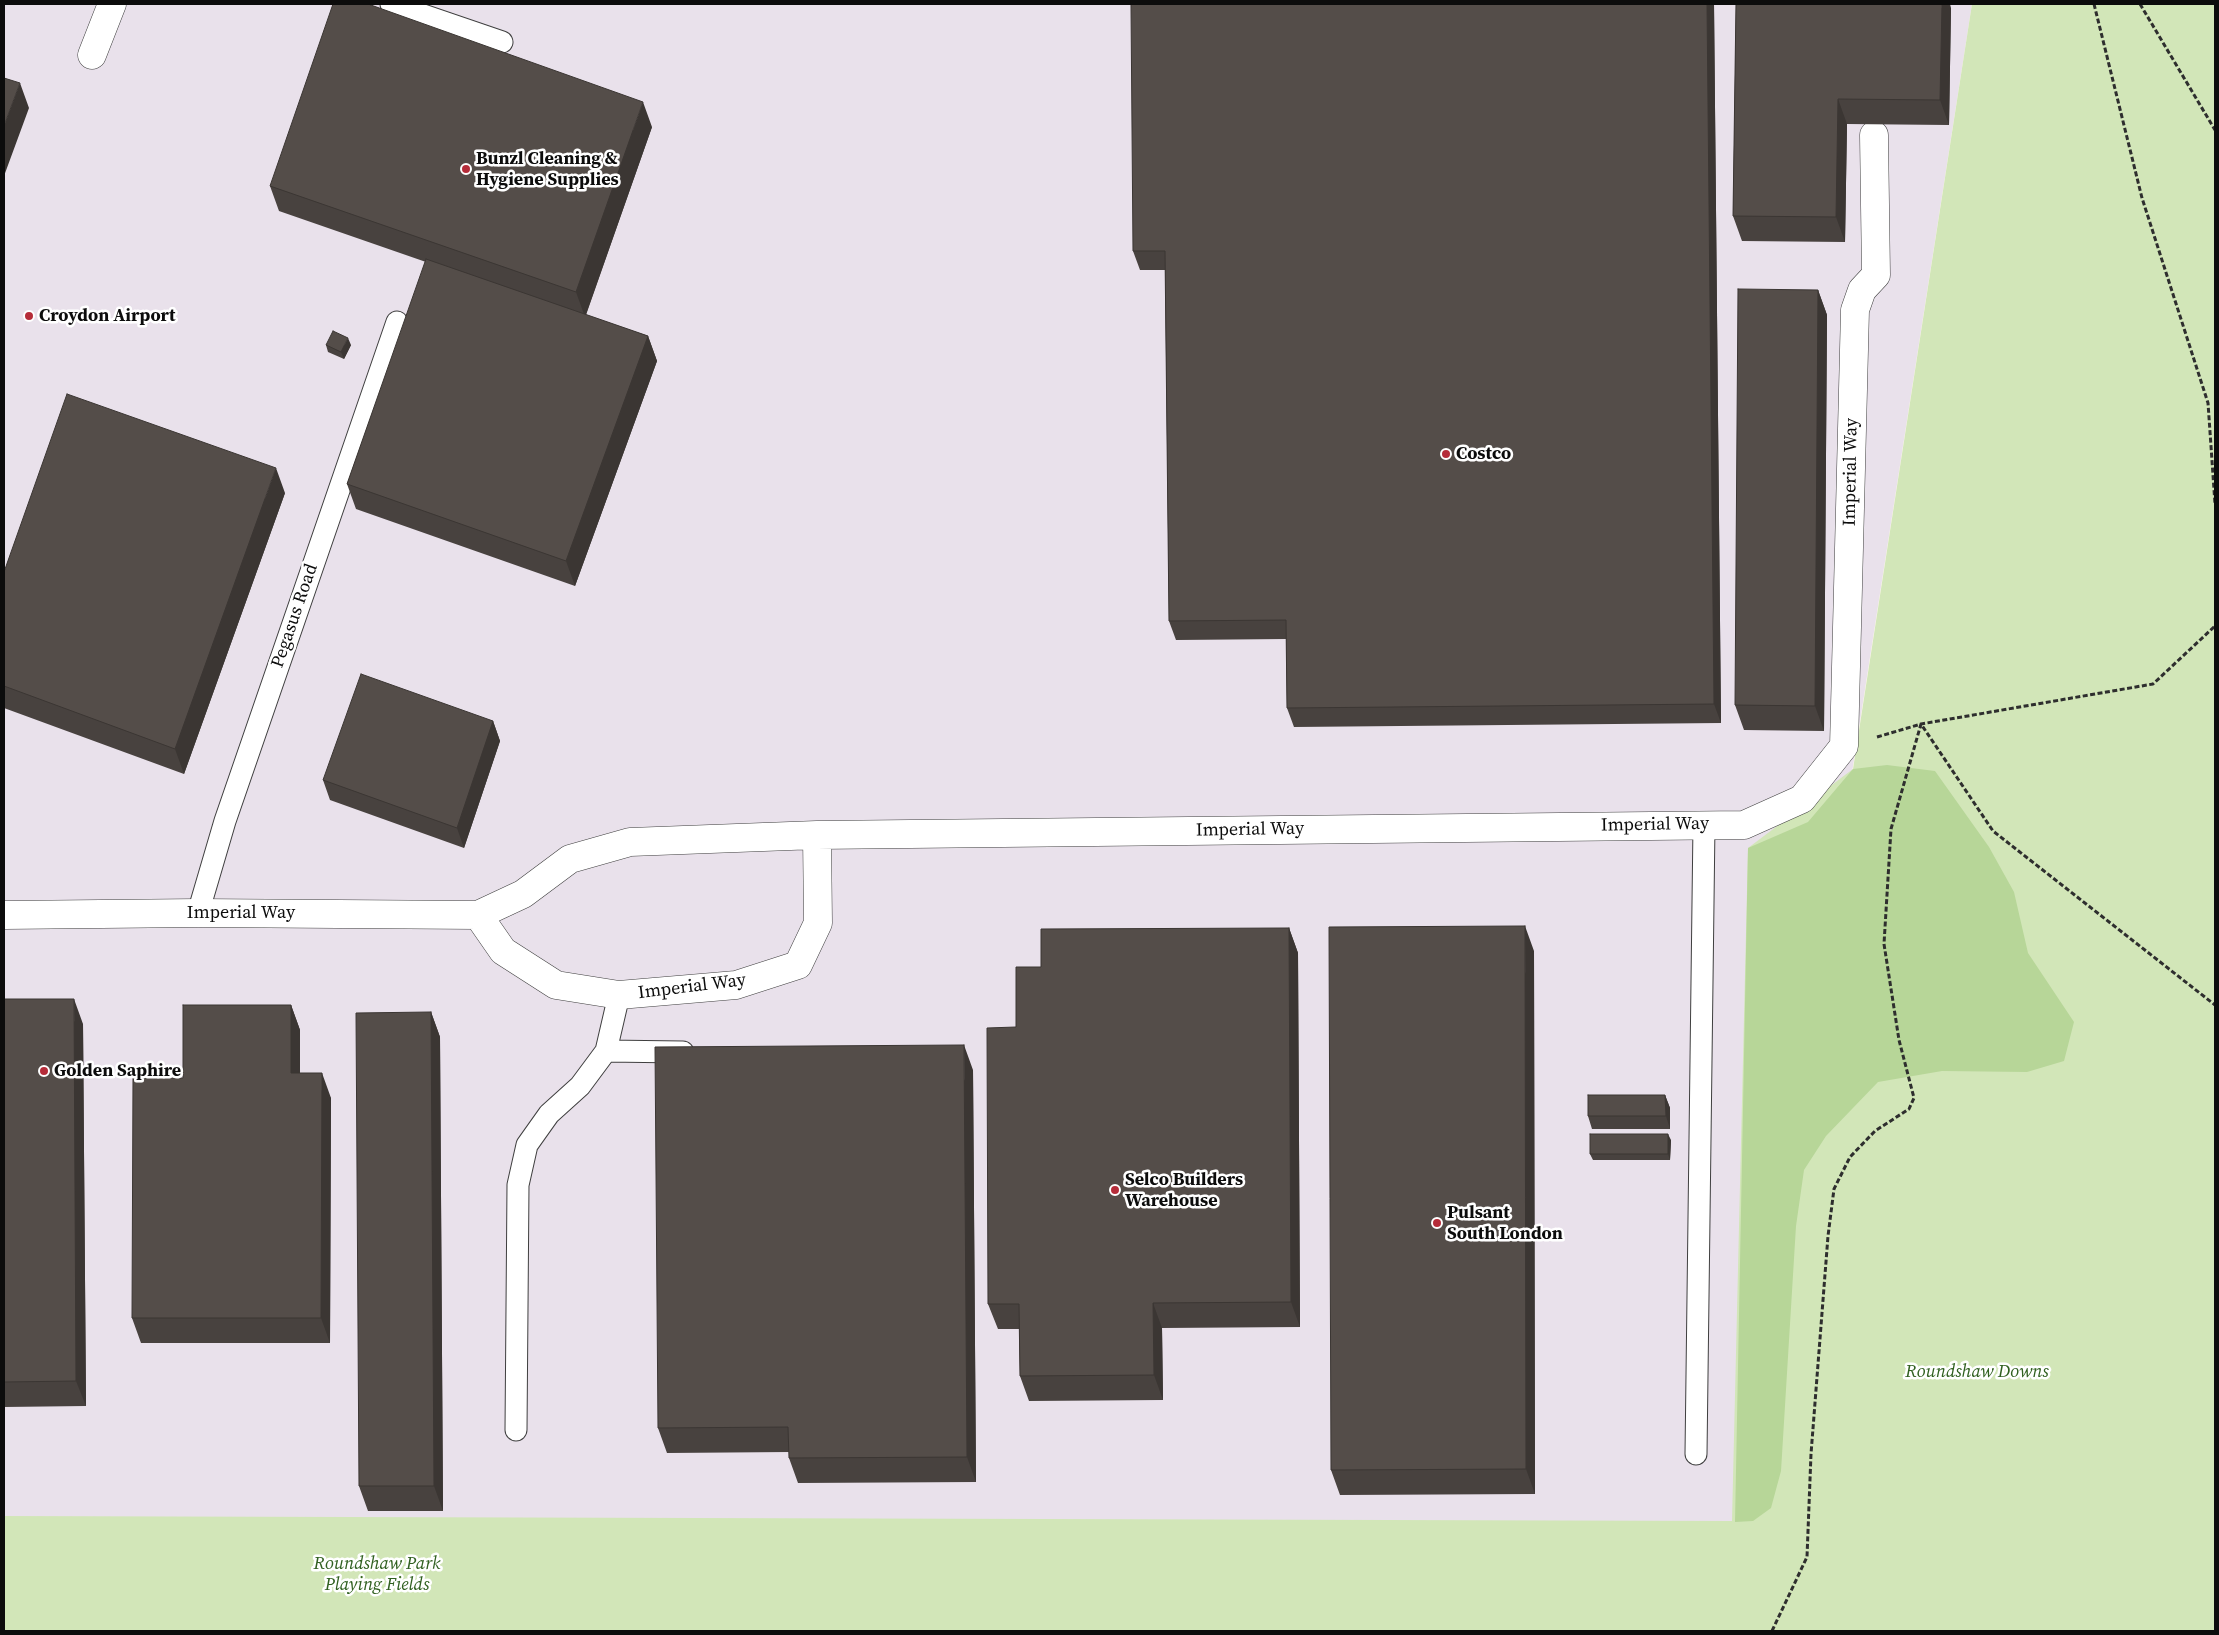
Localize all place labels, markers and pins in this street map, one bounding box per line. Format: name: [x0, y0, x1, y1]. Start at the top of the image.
place label: Bunzl Cleaning & Hygiene Supplies: [476, 148, 619, 190]
marker: Bunzl Cleaning & Hygiene Supplies: [460, 163, 472, 175]
place label: Croydon Airport: [39, 305, 175, 327]
marker: Croydon Airport: [23, 310, 35, 322]
place label: Costco: [1456, 443, 1511, 465]
marker: Costco: [1440, 448, 1452, 460]
place label: Golden Saphire: [54, 1060, 181, 1082]
marker: Golden Saphire: [38, 1065, 50, 1077]
place label: Selco Builders Warehouse: [1125, 1169, 1243, 1212]
marker: Selco Builders Warehouse: [1109, 1184, 1121, 1196]
place label: Pulsant South London: [1447, 1202, 1563, 1244]
marker: Pulsant South London: [1431, 1217, 1443, 1229]

